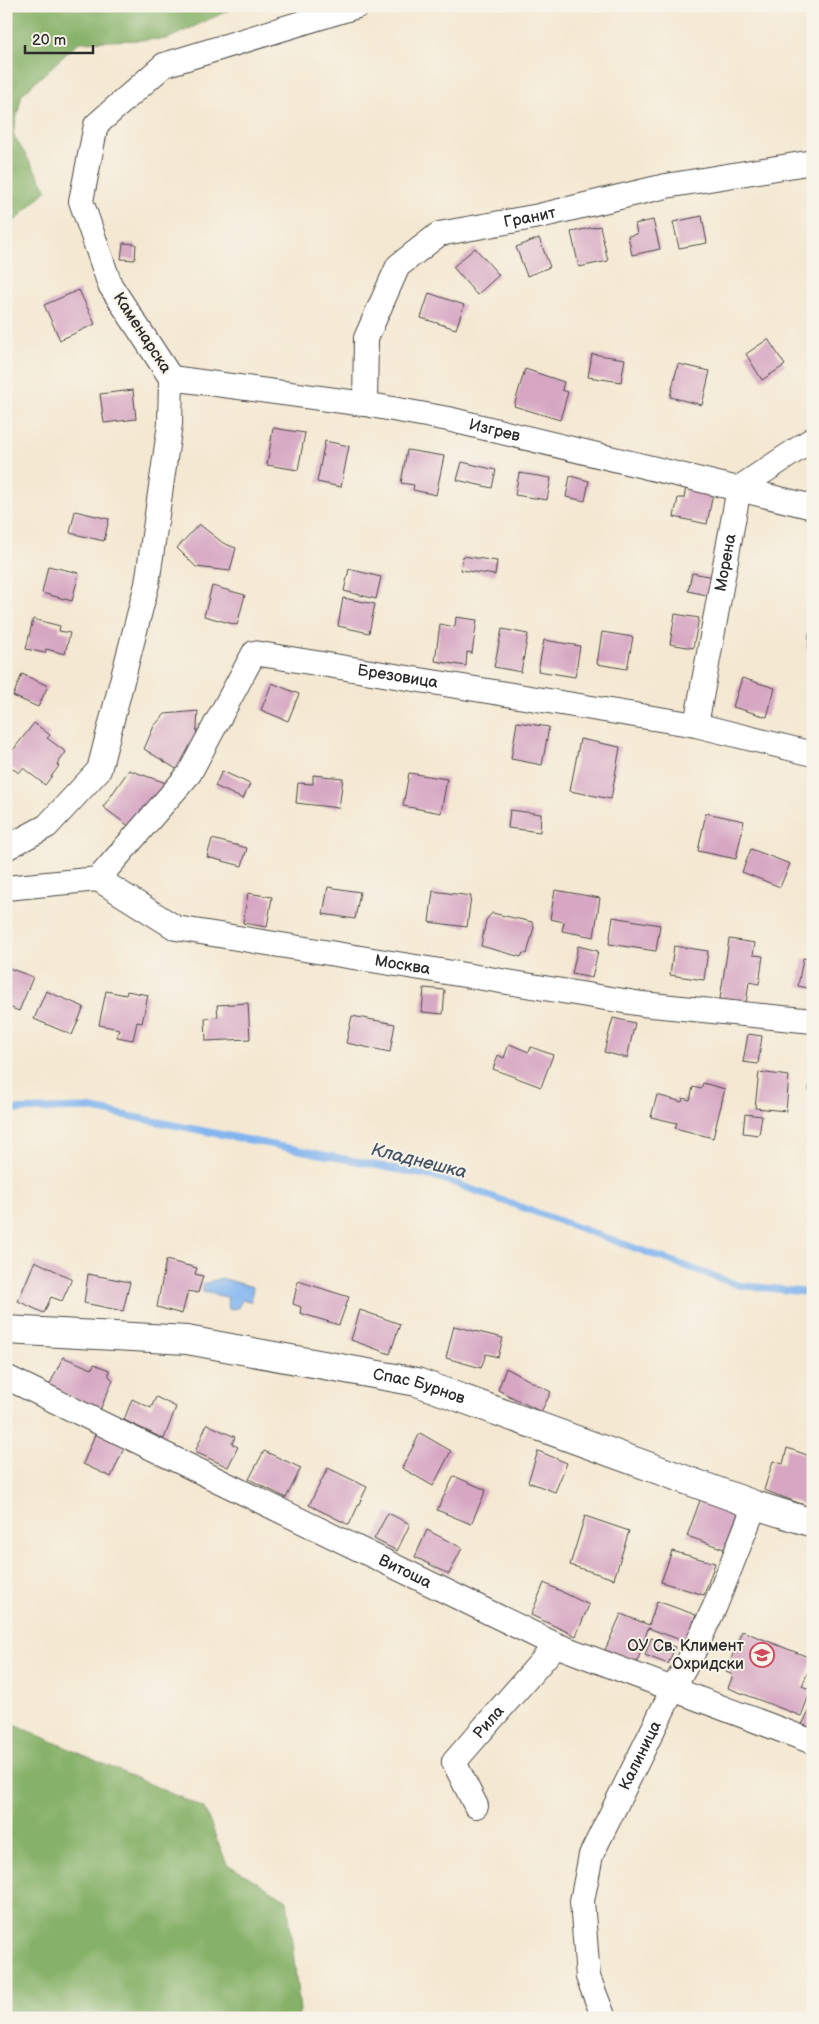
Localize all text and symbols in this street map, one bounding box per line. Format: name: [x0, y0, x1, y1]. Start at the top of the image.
scale bar: [25, 22, 92, 54]
text: 20 m: [32, 31, 66, 50]
street label: Гранит: [502, 203, 558, 232]
street label: Каменарска: [109, 289, 175, 377]
street label: Изгрев: [467, 415, 523, 446]
street label: Морена: [711, 532, 740, 593]
street label: Брезовица: [356, 661, 440, 692]
street label: Москва: [373, 951, 432, 979]
water label: Кладнешка: [369, 1139, 469, 1183]
street label: Спас Бурнов: [371, 1365, 468, 1408]
street label: Витоша: [376, 1551, 435, 1593]
place label: ОУ Св. Климент Охридски: [627, 1637, 745, 1674]
school or university icon: ОУ Св. Климент Охридски: [749, 1642, 775, 1668]
street label: Рила: [469, 1701, 509, 1743]
street label: Калиница: [615, 1717, 665, 1793]

